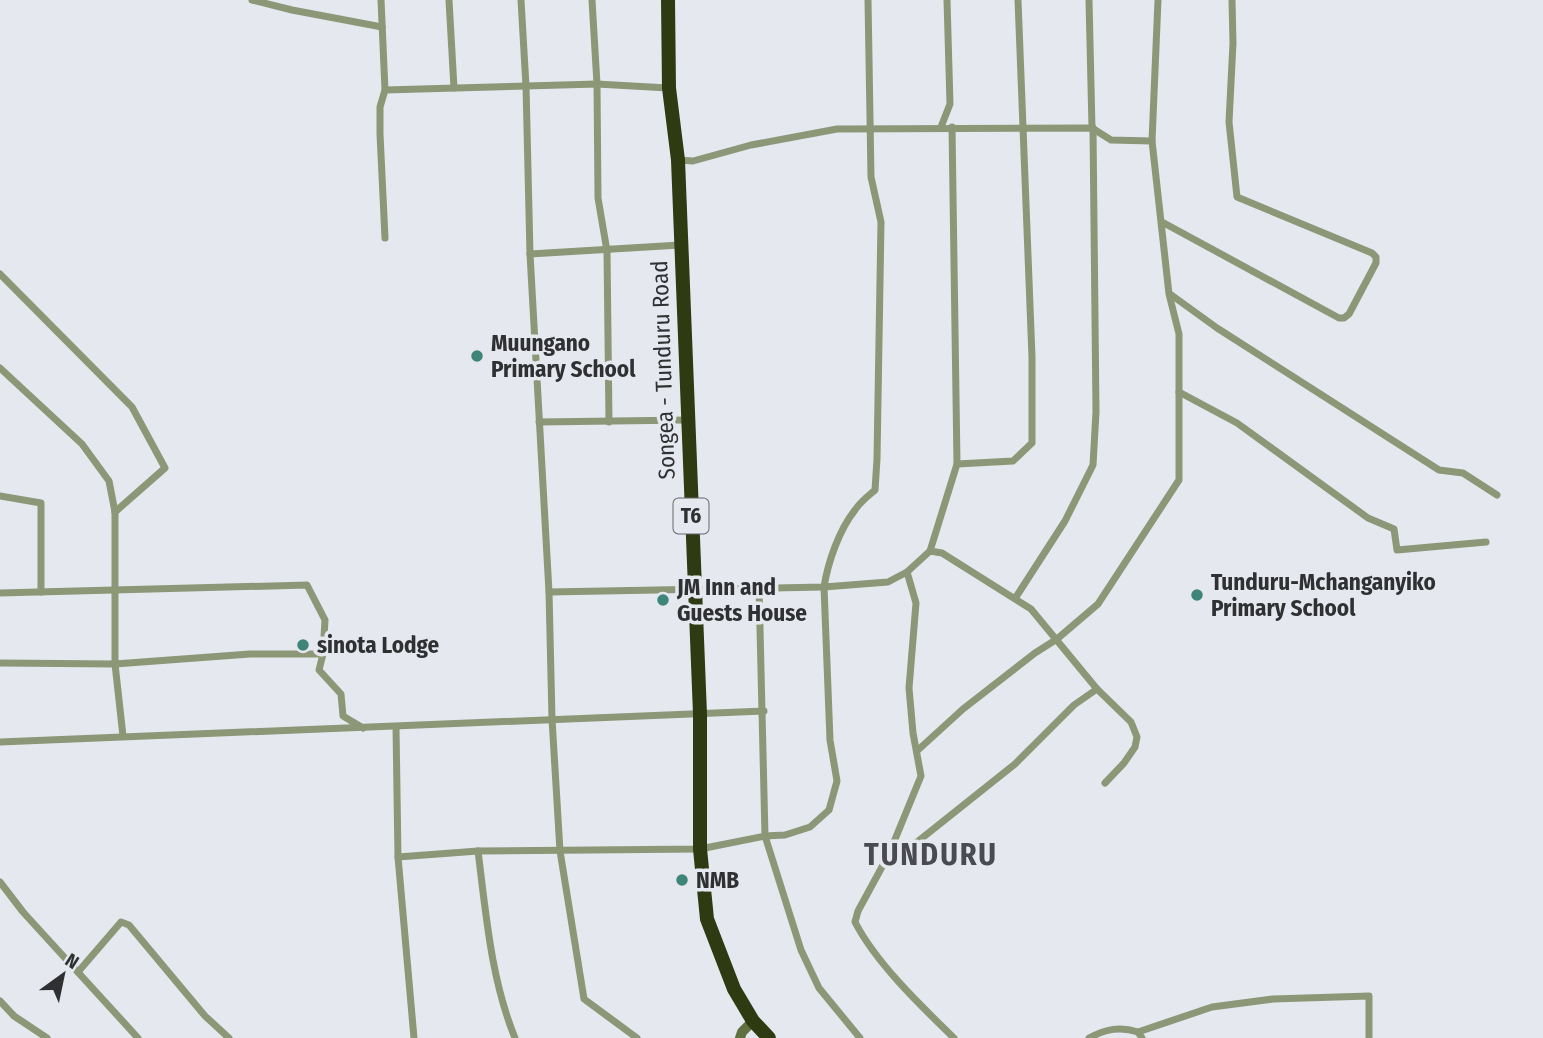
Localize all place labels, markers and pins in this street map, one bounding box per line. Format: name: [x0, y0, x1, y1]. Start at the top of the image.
place label: Muungano Primary School: [491, 329, 636, 383]
marker: Muungano Primary School: [469, 348, 485, 364]
place label: Tunduru-Mchanganyiko Primary School: [1211, 568, 1436, 622]
place label: JM Inn and Guests House: [676, 573, 807, 627]
marker: Tunduru-Mchanganyiko Primary School: [1189, 587, 1205, 603]
marker: JM Inn and Guests House: [655, 592, 671, 608]
place label: sinota Lodge: [317, 631, 439, 659]
marker: sinota Lodge: [295, 637, 311, 653]
place label: NMB: [696, 866, 739, 894]
marker: NMB: [674, 872, 690, 888]

